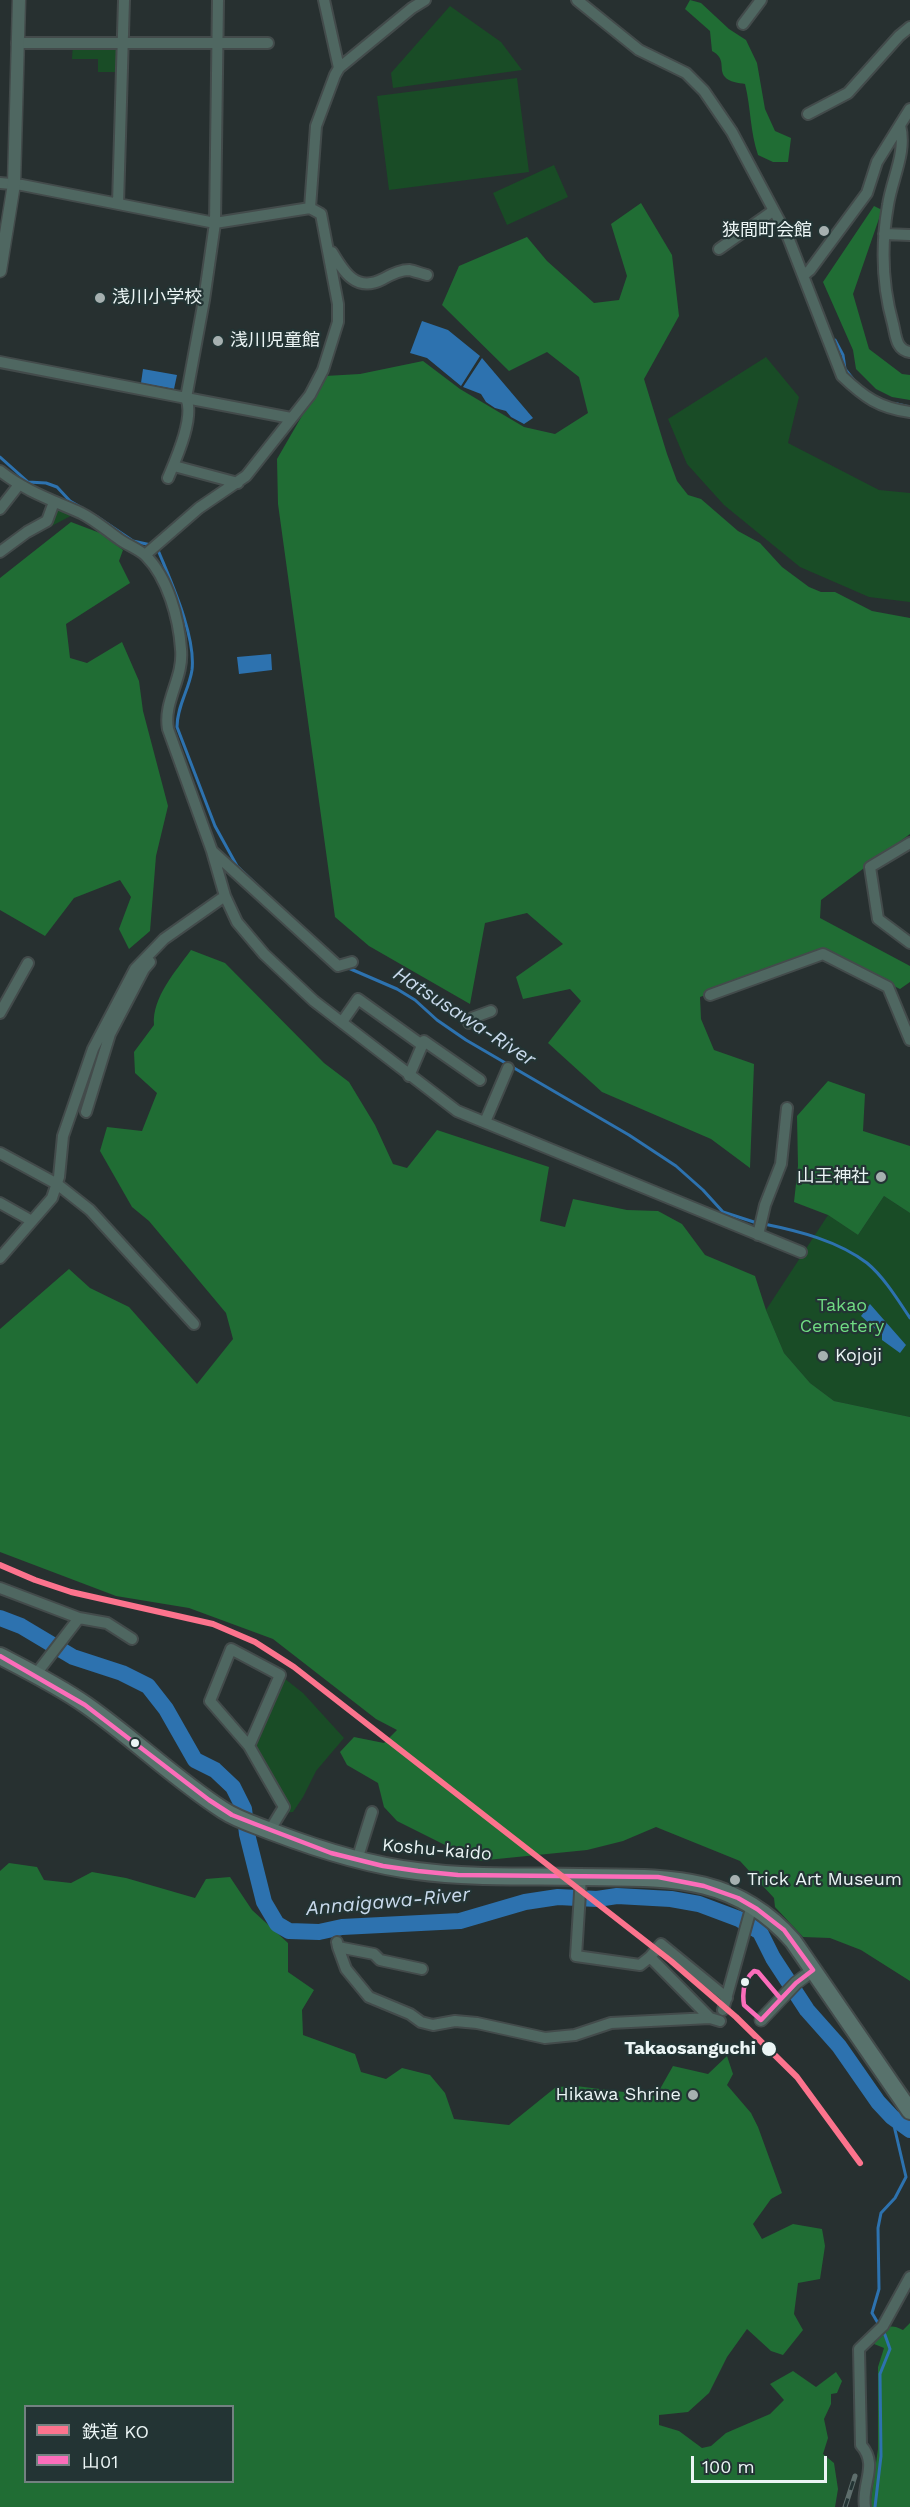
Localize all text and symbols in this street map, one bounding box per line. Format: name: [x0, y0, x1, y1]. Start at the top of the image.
place label: 狭間町会館: [722, 220, 812, 242]
marker: 狭間町会館: [817, 224, 831, 238]
place label: 浅川小学校: [112, 287, 202, 309]
marker: 浅川小学校: [93, 291, 107, 305]
place label: 浅川児童館: [230, 330, 320, 352]
marker: 浅川児童館: [211, 334, 225, 348]
water label: Hatsusawa-River: [388, 962, 540, 1072]
place label: 山王神社: [797, 1166, 869, 1188]
marker: 山王神社: [874, 1170, 888, 1184]
park label: Takao Cemetery: [800, 1295, 884, 1338]
place label: Kojoji: [835, 1345, 882, 1367]
marker: Kojoji: [816, 1349, 830, 1363]
unlabelled marker: [129, 1737, 141, 1749]
street label: Koshu-kaido: [381, 1834, 493, 1866]
place label: Trick Art Museum: [747, 1869, 902, 1891]
marker: Trick Art Museum: [728, 1873, 742, 1887]
water label: Annaigawa-River: [305, 1883, 471, 1921]
unlabelled marker: [739, 1976, 751, 1988]
place label: Takaosanguchi: [624, 2038, 756, 2060]
marker: Takaosanguchi: [760, 2040, 778, 2058]
place label: Hikawa Shrine: [555, 2084, 681, 2106]
marker: Hikawa Shrine: [686, 2088, 700, 2102]
legend: [24, 2405, 234, 2483]
text: 鉄道 KO: [82, 2421, 149, 2442]
scale bar: [694, 2444, 830, 2482]
text: 山01: [82, 2451, 118, 2472]
text: 100 m: [702, 2456, 755, 2477]

